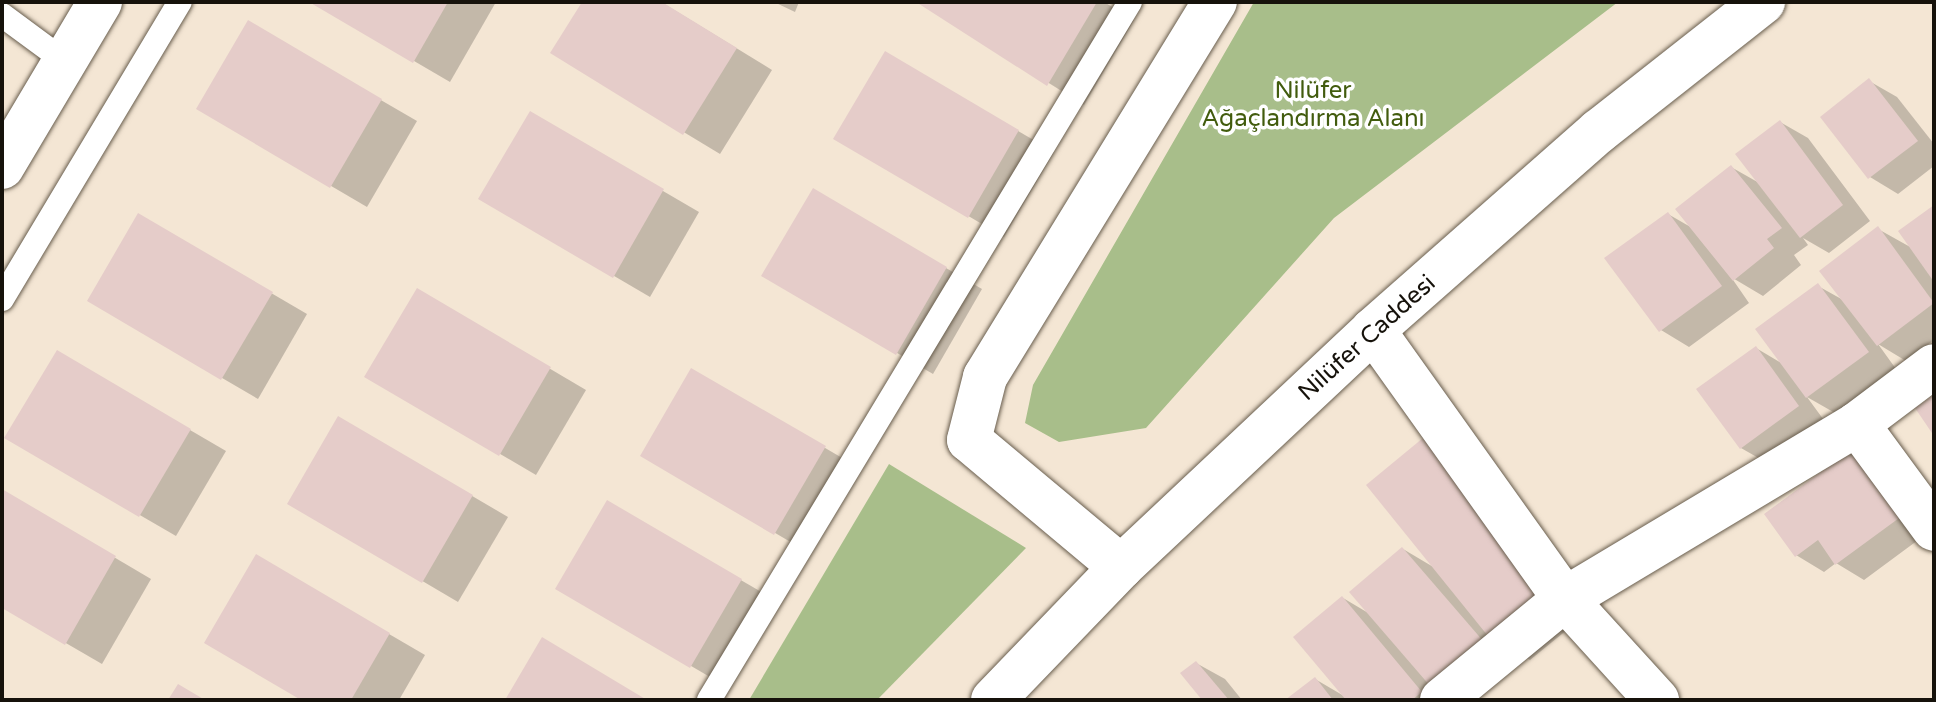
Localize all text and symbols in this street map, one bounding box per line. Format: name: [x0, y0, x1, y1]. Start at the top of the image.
park label: Nilüfer Ağaçlandırma Alanı: [1201, 77, 1425, 133]
street label: Nilüfer Caddesi: [1292, 269, 1442, 407]

